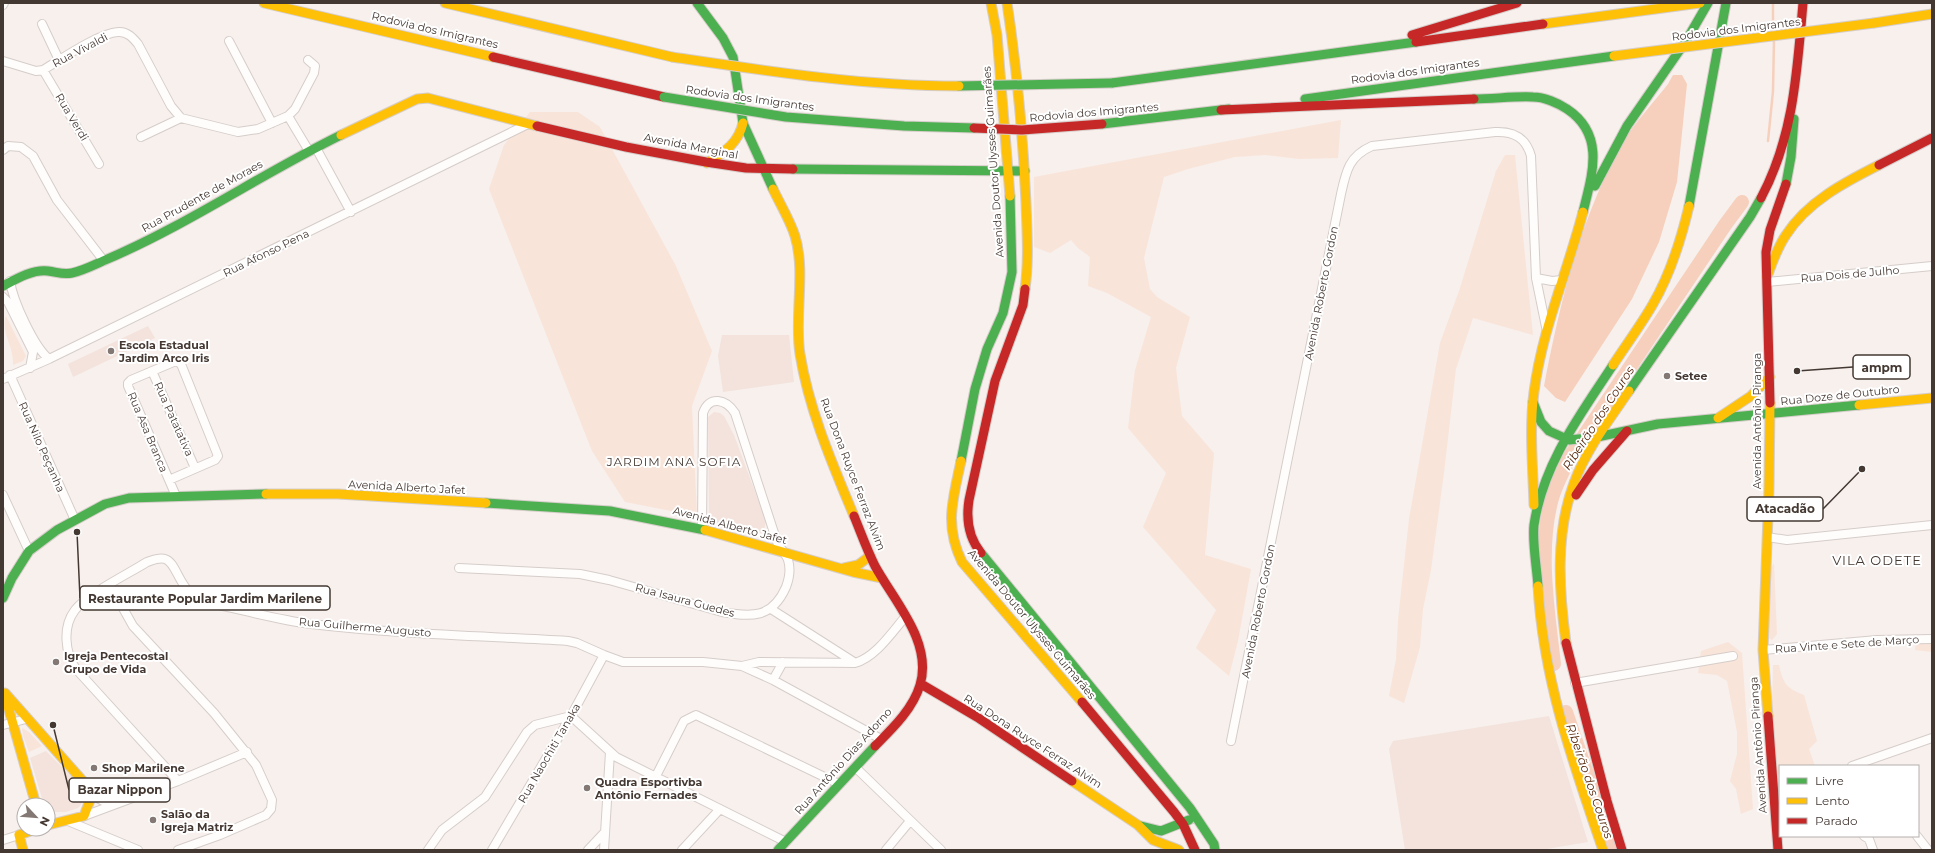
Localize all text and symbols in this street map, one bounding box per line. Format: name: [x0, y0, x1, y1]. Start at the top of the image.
street label: Rodovia dos Imigrantes: [370, 9, 500, 52]
street label: Rodovia dos Imigrantes: [1671, 14, 1802, 44]
street label: Rua Vivaldi: [50, 30, 110, 70]
street label: Rodovia dos Imigrantes: [1350, 55, 1481, 87]
street label: Avenida Doutor Ulysses Guimarães: [979, 65, 1007, 258]
street label: Rodovia dos Imigrantes: [685, 82, 816, 114]
street label: Rua Verdi: [52, 91, 92, 143]
street label: Rodovia dos Imigrantes: [1029, 99, 1160, 125]
street label: Avenida Marginal: [643, 130, 739, 162]
street label: Rua Prudente de Moraes: [139, 157, 266, 235]
street label: Avenida Roberto Gordon: [1301, 225, 1341, 361]
street label: Rua Afonso Pena: [221, 226, 311, 280]
street label: Rua Dois de Julho: [1800, 263, 1900, 285]
place label: Escola Estadual Jardim Arco Iris: [118, 338, 209, 365]
marker: Escola Estadual Jardim Arco Iris: [106, 346, 116, 356]
street label: Avenida Antônio Piranga: [1750, 353, 1764, 489]
callout: ampm: [1853, 355, 1910, 379]
text: ampm: [1862, 360, 1902, 375]
water label: Ribeirão dos Couros: [1559, 363, 1637, 473]
place label: Setee: [1675, 369, 1707, 383]
marker: Setee: [1662, 371, 1672, 381]
street label: Rua Patatativa: [151, 380, 197, 458]
street label: Rua Doze de Outubro: [1780, 382, 1900, 408]
street label: Rua Asa Branca: [125, 390, 171, 474]
street label: Rua Dona Ruyce Ferraz Alvim: [817, 396, 889, 552]
street label: Rua Nilo Peçanha: [16, 399, 68, 495]
district label: JARDIM ANA SOFIA: [606, 454, 741, 469]
street label: Avenida Alberto Jafet: [348, 477, 467, 497]
callout: Atacadão: [1747, 497, 1823, 521]
text: Atacadão: [1754, 501, 1815, 516]
street label: Avenida Alberto Jafet: [671, 503, 789, 547]
street label: Avenida Roberto Gordon: [1238, 543, 1278, 679]
street label: Avenida Doutor Ulysses Guimarães: [965, 546, 1099, 702]
district label: VILA ODETE: [1832, 552, 1922, 568]
street label: Rua Isaura Guedes: [634, 580, 737, 620]
callout: Restaurante Popular Jardim Marilene: [80, 586, 330, 610]
text: Restaurante Popular Jardim Marilene: [88, 591, 322, 606]
street label: Rua Guilherme Augusto: [298, 614, 432, 640]
street label: Rua Vinte e Sete de Março: [1775, 632, 1920, 656]
place label: Igreja Pentecostal Grupo de Vida: [64, 649, 168, 676]
marker: Igreja Pentecostal Grupo de Vida: [51, 657, 61, 667]
street label: Avenida Antônio Piranga: [1746, 676, 1770, 814]
street label: Rua Dona Ruyce Ferraz Alvim: [961, 691, 1105, 791]
street label: Rua Naochiti Tanaka: [515, 701, 583, 805]
street label: Rua Antônio Dias Adorno: [791, 705, 895, 817]
water label: Ribeirão dos Couros: [1563, 722, 1617, 841]
place label: Shop Marilene: [102, 761, 185, 775]
marker: Shop Marilene: [89, 763, 99, 773]
legend: [1779, 765, 1919, 837]
text: Livre: [1815, 773, 1844, 788]
place label: Quadra Esportivba Antônio Fernades: [594, 775, 703, 802]
callout: Bazar Nippon: [69, 778, 170, 802]
text: Bazar Nippon: [77, 782, 163, 797]
marker: Quadra Esportivba Antônio Fernades: [582, 783, 592, 793]
text: Lento: [1815, 793, 1850, 808]
north arrow: [16, 797, 56, 837]
place label: Salão da Igreja Matriz: [161, 807, 233, 834]
text: Parado: [1815, 813, 1858, 828]
text: N: [37, 814, 53, 828]
marker: Salão da Igreja Matriz: [148, 815, 158, 825]

